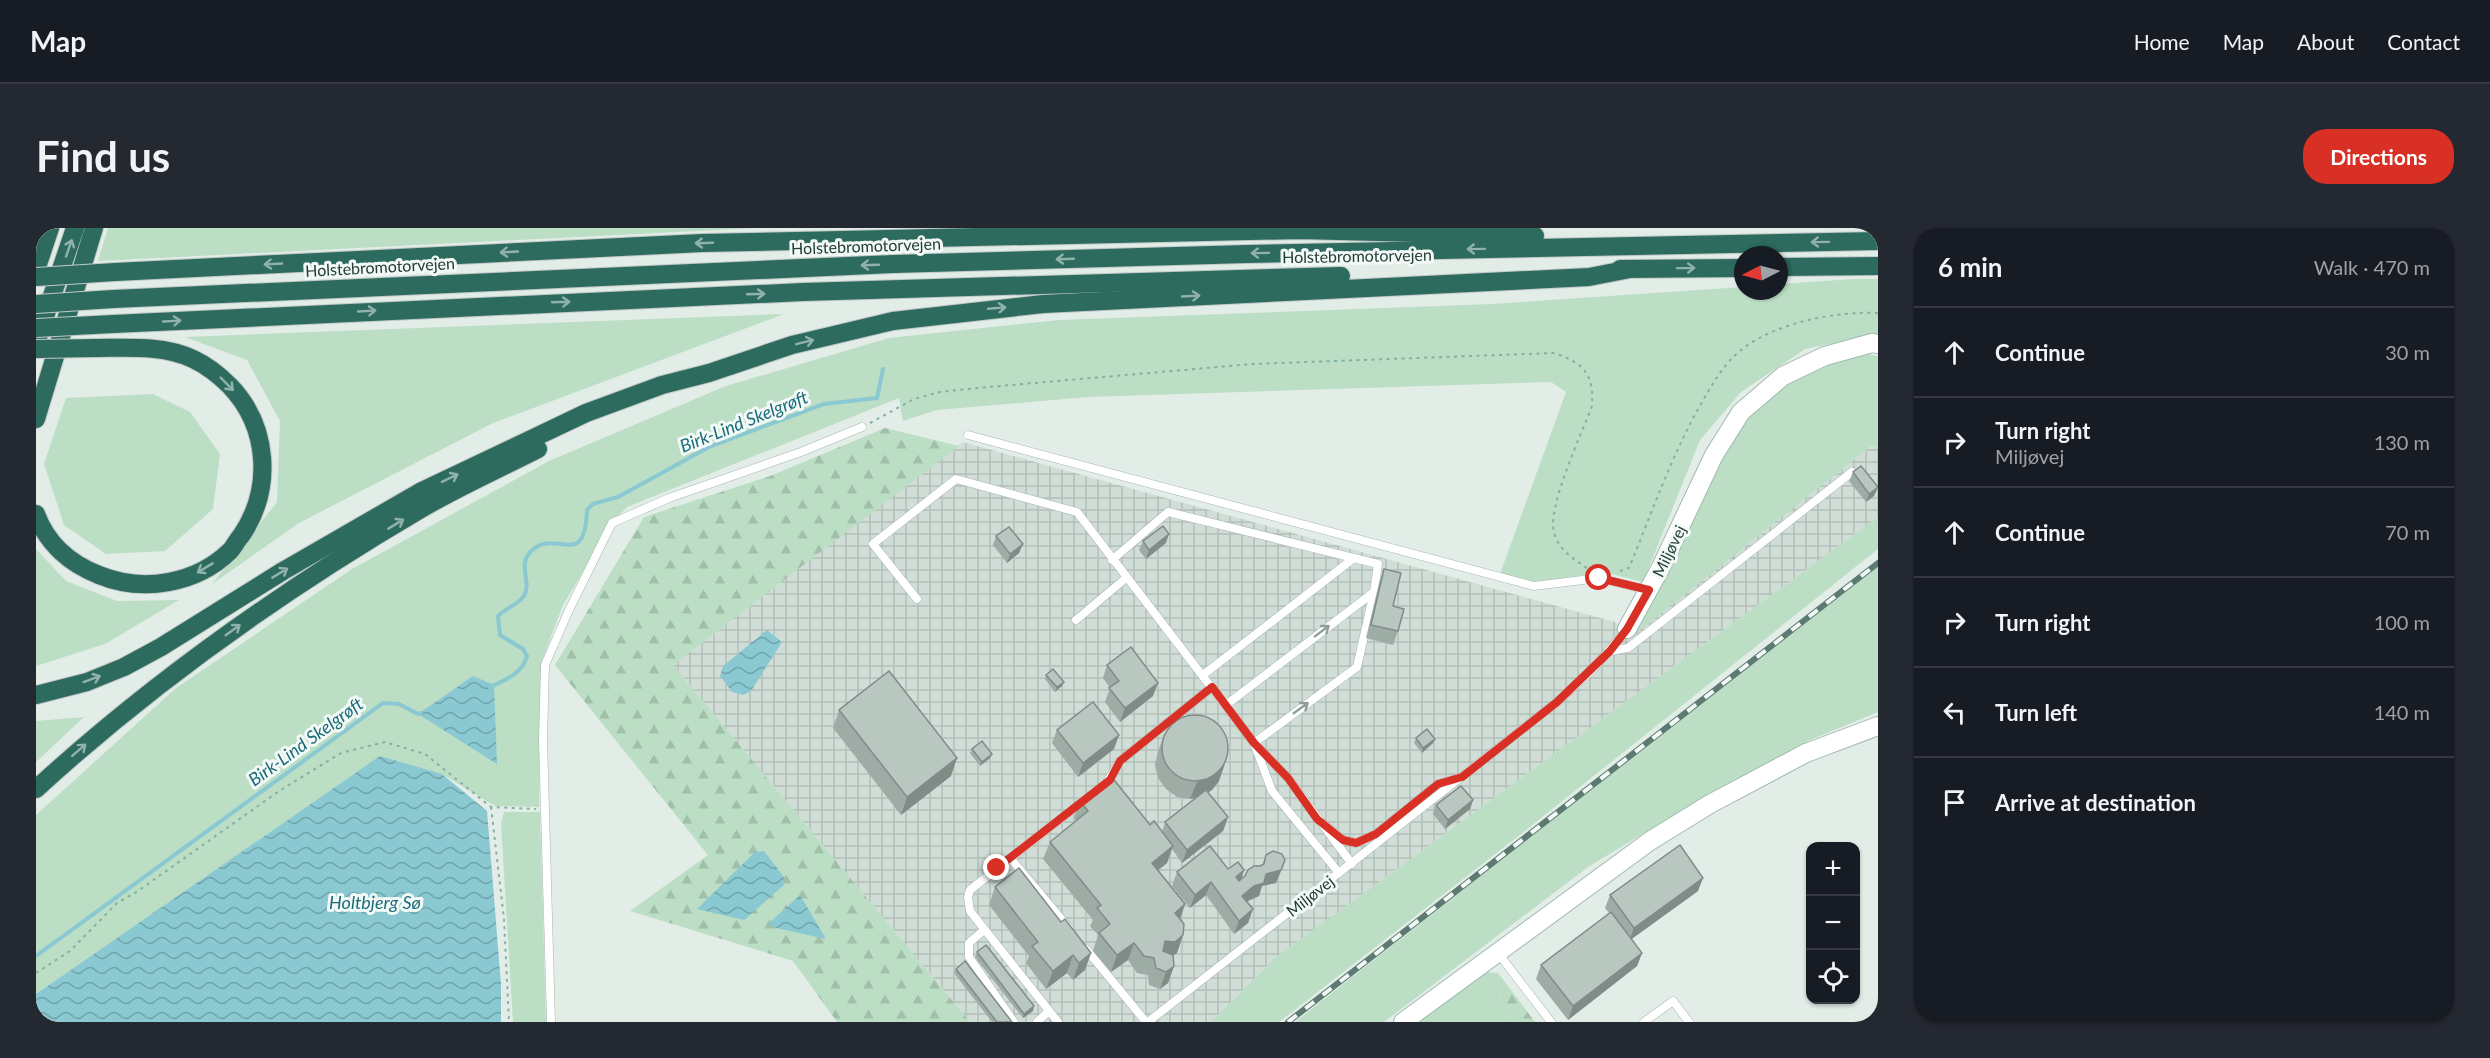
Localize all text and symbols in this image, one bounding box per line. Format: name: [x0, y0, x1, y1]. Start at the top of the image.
text: Map: [30, 24, 86, 58]
text: Home: [2134, 29, 2190, 54]
text: Map: [2223, 29, 2264, 54]
text: About: [2297, 29, 2354, 54]
text: Contact: [2387, 29, 2460, 54]
button: Directions: [2303, 129, 2454, 184]
text: Find us: [36, 131, 170, 181]
street label: Holstebromotorvejen: [791, 233, 941, 258]
one-way arrow: [1810, 236, 1830, 248]
one-way arrow: [695, 237, 715, 249]
one-way arrow: [64, 239, 75, 258]
one-way arrow: [1466, 243, 1486, 255]
street label: Holstebromotorvejen: [1282, 245, 1432, 266]
north arrow: [1734, 246, 1788, 300]
one-way arrow: [500, 247, 520, 258]
one-way arrow: [1251, 247, 1271, 259]
text: 6 min: [1938, 251, 2002, 283]
street label: Holstebromotorvejen: [305, 253, 455, 280]
one-way arrow: [1056, 253, 1076, 264]
text: Walk · 470 m: [2314, 255, 2430, 279]
one-way arrow: [263, 259, 283, 270]
one-way arrow: [861, 259, 881, 270]
one-way arrow: [1676, 262, 1696, 274]
one-way arrow: [746, 288, 766, 299]
one-way arrow: [1181, 290, 1201, 301]
one-way arrow: [551, 296, 571, 307]
one-way arrow: [986, 302, 1006, 313]
one-way arrow: [356, 306, 376, 317]
one-way arrow: [161, 315, 181, 326]
one-way arrow: [795, 335, 814, 347]
icon: ahead: [1938, 336, 1971, 369]
text: Continue: [1995, 339, 2085, 366]
text: 30 m: [2385, 340, 2430, 364]
one-way arrow: [220, 377, 235, 392]
water label: Birk-Lind Skelgrøft: [676, 385, 811, 457]
text: Turn right: [1995, 417, 2090, 444]
icon: right: [1938, 426, 1971, 459]
text: 130 m: [2374, 430, 2430, 454]
text: Miljøvej: [1995, 444, 2064, 468]
one-way arrow: [440, 472, 458, 484]
icon: ahead: [1938, 516, 1971, 549]
one-way arrow: [387, 517, 404, 529]
text: Continue: [1995, 519, 2085, 546]
text: 70 m: [2385, 520, 2430, 544]
street label: Miljøvej: [1648, 522, 1689, 580]
one-way arrow: [197, 562, 214, 574]
route start: [1585, 564, 1611, 590]
one-way arrow: [271, 567, 288, 579]
icon: right: [1938, 606, 1971, 639]
text: Turn right: [1995, 609, 2090, 636]
text: 100 m: [2374, 610, 2430, 634]
one-way arrow: [225, 624, 241, 636]
one-way arrow: [1314, 625, 1330, 637]
one-way arrow: [82, 673, 101, 684]
water label: Birk-Lind Skelgrøft: [244, 692, 367, 790]
icon: left: [1938, 696, 1971, 729]
text: Turn left: [1995, 699, 2077, 726]
text: 140 m: [2374, 700, 2430, 724]
one-way arrow: [1293, 702, 1309, 715]
one-way arrow: [71, 743, 86, 757]
icon: arrive: [1938, 786, 1971, 819]
text: Arrive at destination: [1995, 789, 2196, 816]
map controls: [1806, 842, 1860, 1004]
button: +: [1806, 842, 1860, 896]
route end: [983, 854, 1009, 880]
street label: Miljøvej: [1282, 871, 1337, 920]
water label: Holtbjerg Sø: [329, 891, 421, 913]
button: −: [1806, 896, 1860, 950]
button: locate: [1806, 950, 1860, 1004]

